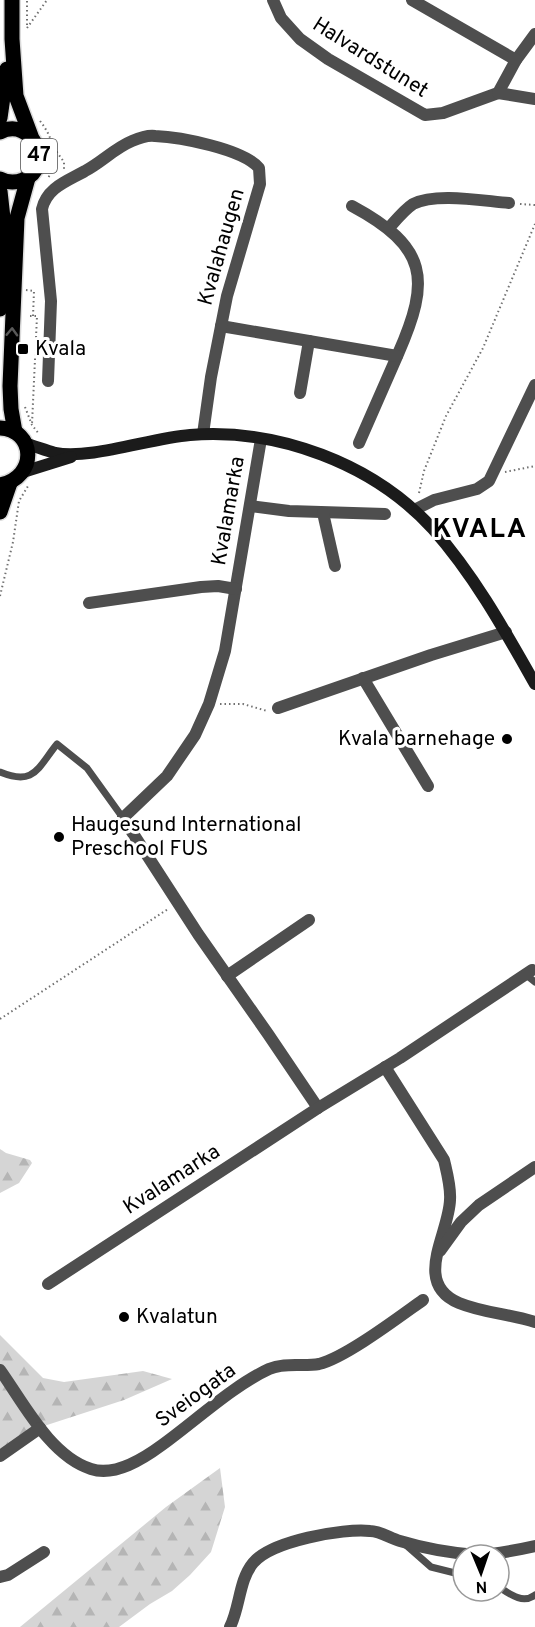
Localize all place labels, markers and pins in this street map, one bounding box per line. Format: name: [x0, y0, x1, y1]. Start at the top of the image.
place label: Kvala: [35, 336, 86, 363]
marker: Kvala: [16, 342, 30, 356]
place label: Kvala barnehage: [338, 726, 495, 753]
marker: Kvala barnehage: [500, 732, 514, 746]
place label: Haugesund International Preschool FUS: [71, 812, 301, 863]
marker: Haugesund International Preschool FUS: [52, 830, 66, 844]
place label: Kvalatun: [136, 1304, 218, 1331]
marker: Kvalatun: [117, 1310, 131, 1324]

